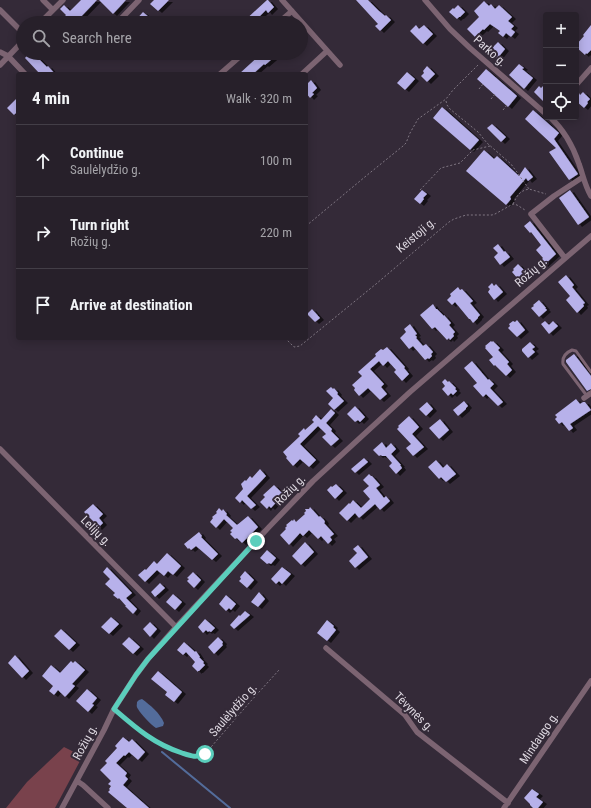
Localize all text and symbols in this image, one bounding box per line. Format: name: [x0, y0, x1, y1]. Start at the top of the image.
map controls: [543, 12, 579, 120]
button: +: [543, 12, 579, 48]
search box: [16, 16, 308, 60]
icon: search: [30, 27, 52, 49]
text: Search here: [62, 29, 132, 47]
street label: Parko g.: [471, 33, 509, 69]
button: −: [543, 48, 579, 84]
button: locate: [543, 84, 579, 120]
text: 4 min: [32, 88, 70, 108]
text: Walk · 320 m: [226, 91, 292, 106]
text: Continue: [70, 144, 124, 162]
icon: ahead: [32, 150, 54, 172]
text: 100 m: [260, 153, 292, 168]
text: Saulėlydžio g.: [70, 162, 141, 177]
street label: Keistoji g.: [394, 215, 438, 255]
text: Turn right: [70, 216, 129, 234]
icon: right: [32, 222, 54, 244]
text: 220 m: [260, 225, 292, 240]
text: Rožių g.: [70, 234, 111, 249]
street label: Rožių g.: [512, 254, 550, 290]
icon: arrive: [32, 294, 54, 316]
text: Arrive at destination: [70, 296, 193, 314]
street label: Rožių g.: [272, 472, 308, 508]
street label: Lelijų g.: [78, 513, 114, 549]
route end: [247, 532, 265, 550]
street label: Saulėlydžio g.: [206, 681, 260, 739]
street label: Tėvynės g.: [391, 689, 437, 735]
street label: Mindaugo g.: [517, 710, 561, 766]
street label: Rožių g.: [70, 722, 100, 762]
route start: [196, 745, 214, 763]

